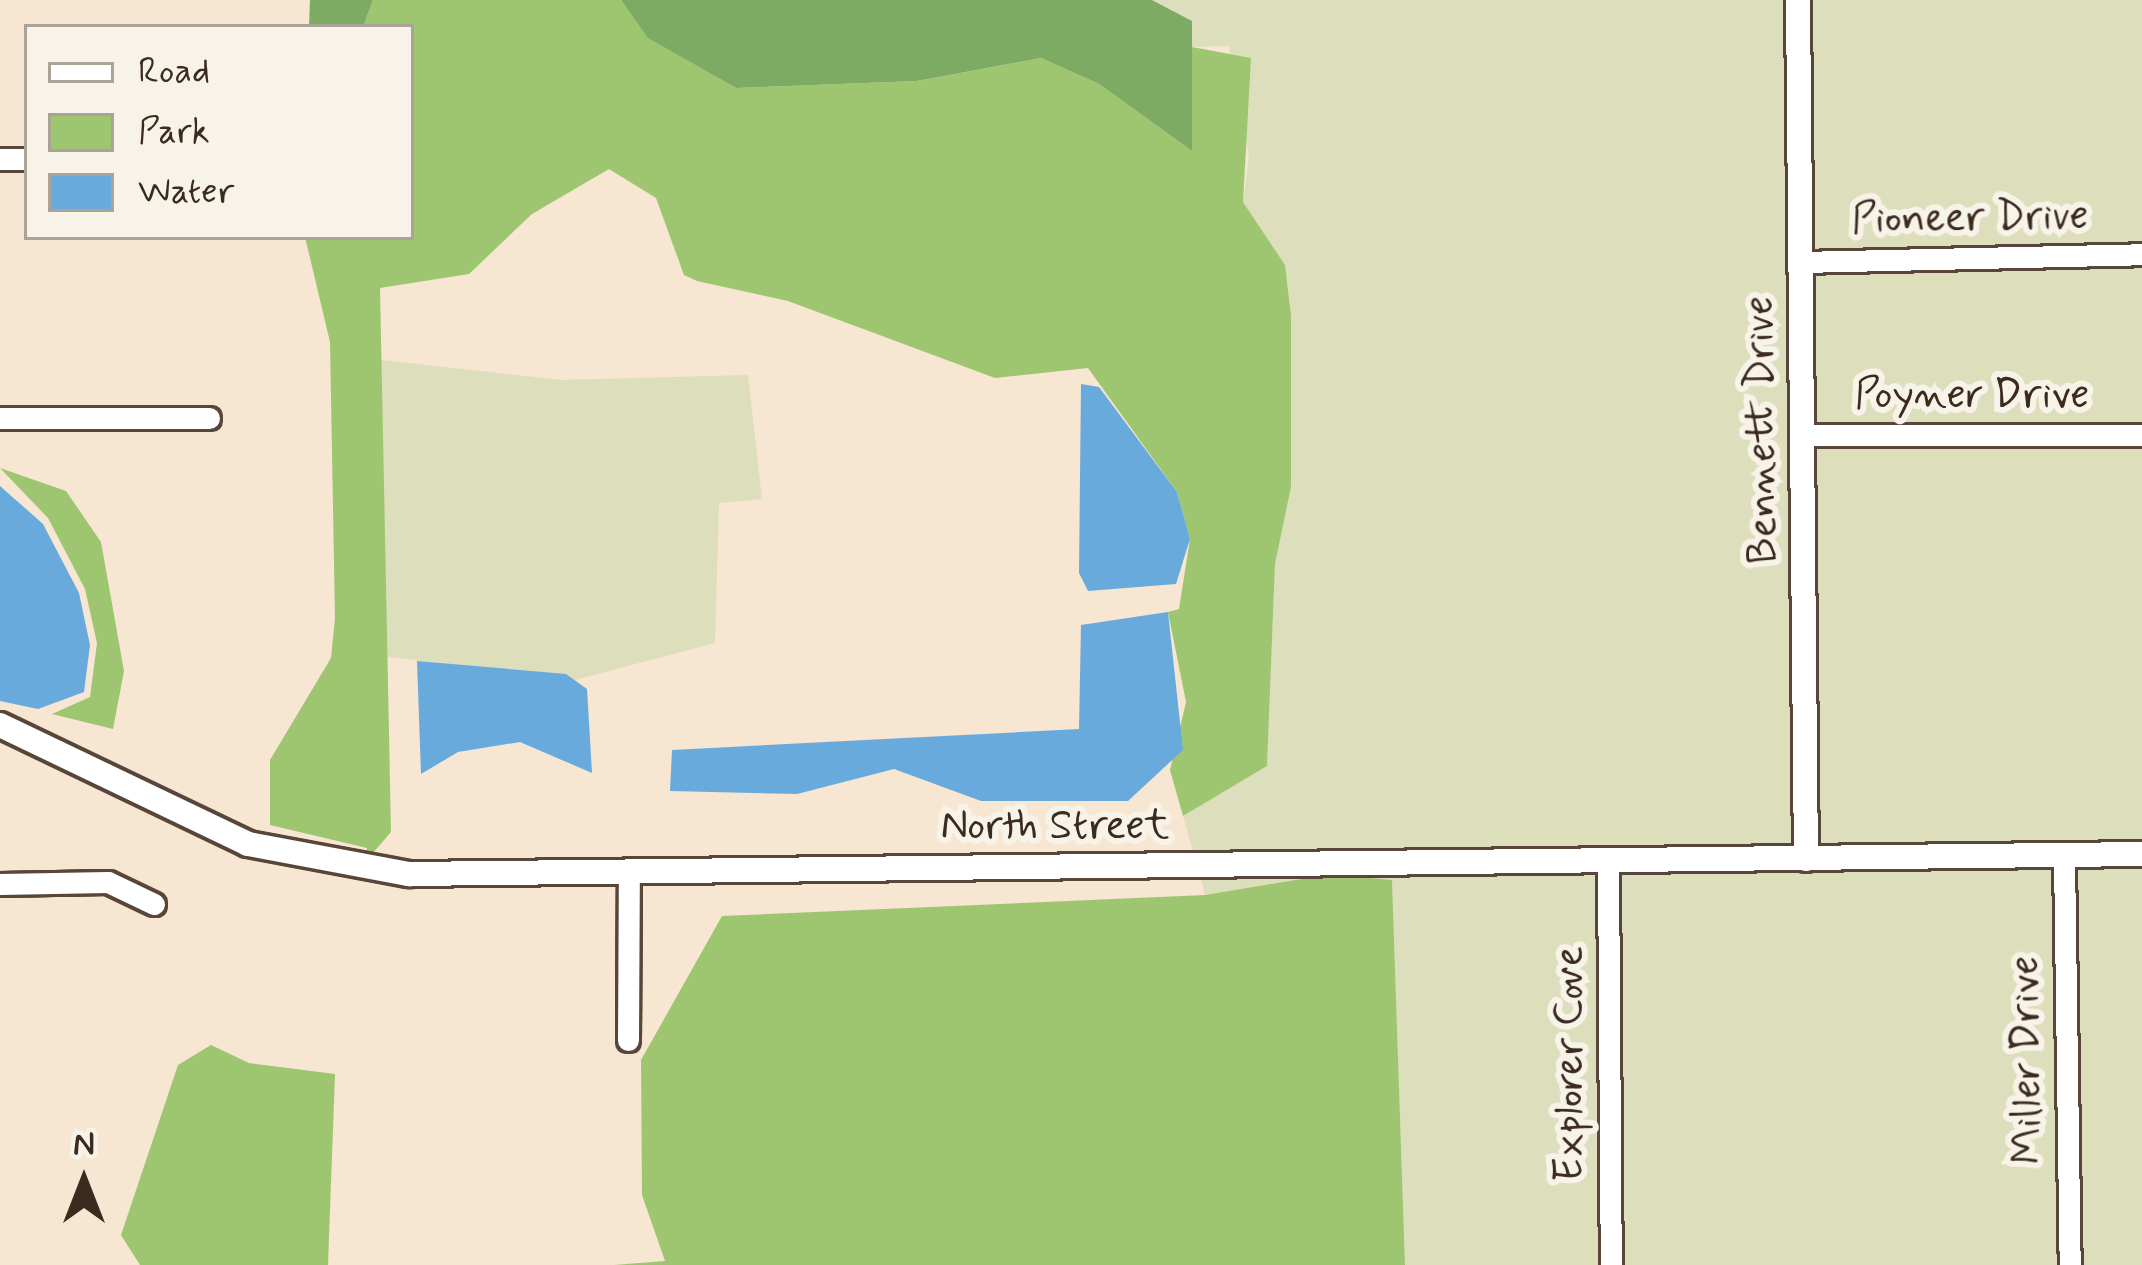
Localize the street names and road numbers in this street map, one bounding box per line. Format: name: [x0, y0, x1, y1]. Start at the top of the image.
street label: Pioneer Drive: [1851, 192, 2089, 246]
street label: Bennett Drive: [1735, 295, 1791, 565]
street label: Poyner Drive: [1856, 371, 2088, 421]
street label: North Street: [940, 802, 1170, 852]
street label: Explorer Cove: [1546, 945, 1596, 1183]
street label: Miller Drive: [2001, 956, 2055, 1164]

